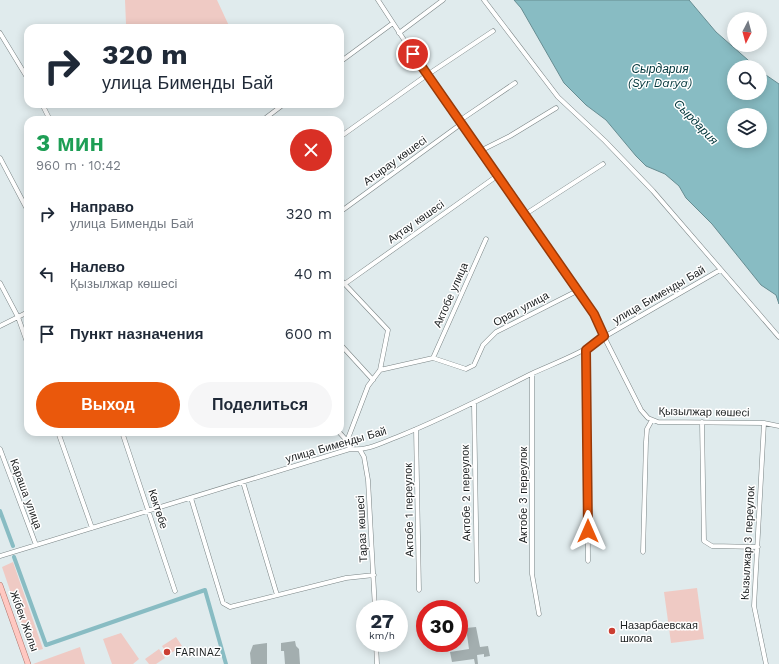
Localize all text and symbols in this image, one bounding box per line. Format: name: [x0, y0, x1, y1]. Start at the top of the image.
north arrow: [727, 12, 767, 52]
map controls: [727, 12, 767, 148]
pin: [396, 37, 430, 71]
text: 320 m: [102, 38, 188, 71]
icon: right: [36, 40, 88, 92]
icon: arrive: [402, 43, 424, 65]
button: search: [727, 60, 767, 100]
water label: Сырдария (Syr Darya): [628, 62, 692, 90]
text: улица Бименды Бай: [102, 72, 273, 93]
water label: Сырдария: [671, 97, 721, 148]
button: layers: [727, 108, 767, 148]
text: 3 мин: [36, 129, 104, 157]
button: close: [290, 129, 332, 171]
street label: Атырау көшесі: [361, 134, 429, 188]
text: 960 m · 10:42: [36, 158, 121, 173]
text: Направо: [70, 198, 134, 216]
street label: Ақтау көшесі: [385, 198, 447, 246]
icon: right: [36, 203, 58, 225]
text: 320 m: [286, 205, 332, 223]
text: улица Бименды Бай: [70, 216, 194, 231]
text: Налево: [70, 258, 125, 276]
street label: Актобе улица: [431, 260, 471, 329]
icon: left: [36, 263, 58, 285]
street label: улица Бименды Бай: [610, 263, 708, 327]
text: 40 m: [294, 265, 332, 283]
text: Қызылжар көшесі: [70, 276, 177, 291]
street label: Орал улица: [491, 288, 552, 329]
icon: arrive: [36, 323, 58, 345]
text: Пункт назначения: [70, 325, 203, 343]
text: 600 m: [285, 325, 332, 343]
button: Выход: [36, 382, 180, 428]
button: Поделиться: [188, 382, 332, 428]
street label: Қызылжар көшесі: [658, 405, 750, 419]
street label: улица Бименды Бай: [284, 424, 388, 466]
street label: Актобе 2 переулок: [459, 444, 473, 541]
street label: Актобе 3 переулок: [517, 447, 530, 543]
street label: Караша улица: [7, 457, 45, 532]
street label: Актобе 1 переулок: [402, 463, 416, 557]
street label: Кызылжар 3 переулок: [739, 485, 757, 600]
street label: Көктөбе: [145, 488, 171, 530]
street label: Тараз көшесі: [354, 495, 370, 563]
position arrow: [567, 510, 609, 552]
street label: Жібек Жолы: [7, 589, 41, 653]
speed limit sign: 30: [416, 600, 468, 652]
text: 27: [370, 609, 394, 633]
place label: Назарбаевская школа: [620, 619, 698, 645]
marker: Назарбаевская школа: [607, 626, 617, 636]
text: km/h: [369, 630, 395, 641]
place label: FARINAZ: [175, 646, 221, 659]
marker: FARINAZ: [162, 647, 172, 657]

